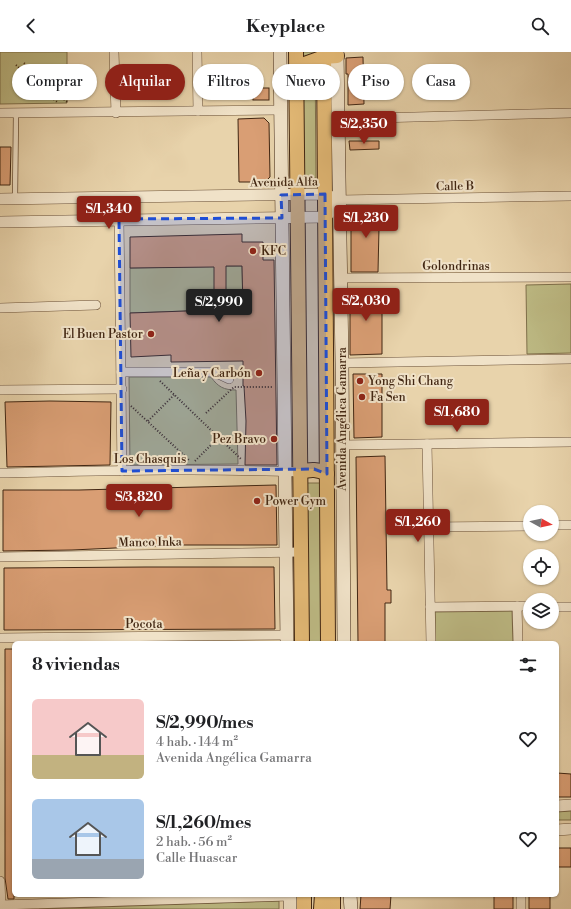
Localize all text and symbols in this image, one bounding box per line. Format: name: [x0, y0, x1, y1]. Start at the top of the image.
icon: back: [20, 15, 42, 37]
text: Keyplace: [246, 15, 325, 38]
icon: search: [529, 15, 551, 37]
chip: Comprar: [12, 64, 97, 100]
chip: Alquilar: [105, 64, 185, 100]
chip: Filtros: [193, 64, 264, 100]
chip: Nuevo: [272, 64, 340, 100]
chip: Piso: [348, 64, 404, 100]
chip: Casa: [412, 64, 470, 100]
pin: S/2,350: [327, 111, 401, 145]
text: S/2,350: [340, 116, 388, 132]
street label: Avenida Alfa: [249, 174, 319, 191]
street label: Calle B: [436, 179, 474, 194]
pin: S/1,340: [72, 196, 146, 230]
text: S/1,340: [86, 201, 132, 217]
pin: S/1,230: [329, 205, 403, 239]
text: S/1,230: [343, 210, 389, 226]
place label: KFC: [261, 244, 286, 259]
marker: KFC: [248, 246, 258, 256]
street label: Golondrinas: [422, 259, 490, 274]
pin: S/2,030: [329, 288, 403, 322]
pin: S/2,990: [182, 289, 256, 323]
text: S/2,030: [342, 293, 390, 309]
text: S/2,990: [195, 294, 243, 310]
place label: El Buen Pastor: [63, 327, 143, 342]
marker: El Buen Pastor: [146, 329, 156, 339]
street label: Avenida Angélica Gamarra: [335, 346, 350, 492]
place label: Leña y Carbón: [173, 366, 251, 381]
marker: Leña y Carbón: [254, 368, 264, 378]
place label: Yong Shi Chang: [367, 374, 454, 389]
marker: Yong Shi Chang: [355, 376, 365, 386]
place label: Fa Sen: [370, 390, 406, 405]
marker: Fa Sen: [357, 392, 367, 402]
pin: S/1,680: [420, 399, 494, 433]
text: S/1,680: [434, 404, 480, 420]
place label: Pez Bravo: [212, 432, 266, 447]
marker: Pez Bravo: [269, 434, 279, 444]
street label: Los Chasquis: [114, 452, 186, 467]
pin: S/3,820: [102, 484, 176, 518]
text: S/3,820: [115, 489, 163, 505]
place label: Power Gym: [265, 494, 327, 509]
marker: Power Gym: [252, 496, 262, 506]
north arrow: [523, 505, 559, 541]
map controls: [523, 505, 559, 629]
pin: S/1,260: [381, 509, 455, 543]
text: S/1,260: [395, 514, 441, 530]
street label: Manco Inka: [118, 534, 183, 551]
button: locate: [523, 549, 559, 585]
button: layers: [523, 593, 559, 629]
street label: Pocota: [125, 617, 164, 632]
text: 8 viviendas: [32, 654, 120, 676]
icon: filters: [517, 654, 539, 676]
text: S/2,990/mes: [156, 712, 254, 734]
icon: home: [64, 715, 112, 763]
icon: heart: [517, 728, 539, 750]
text: 4 hab. · 144 m²: [156, 734, 238, 750]
text: Avenida Angélica Gamarra: [156, 750, 312, 766]
text: S/1,260/mes: [156, 812, 251, 834]
icon: home: [64, 815, 112, 863]
icon: heart: [517, 828, 539, 850]
text: 2 hab. · 56 m²: [156, 834, 232, 850]
text: Calle Huascar: [156, 850, 237, 866]

